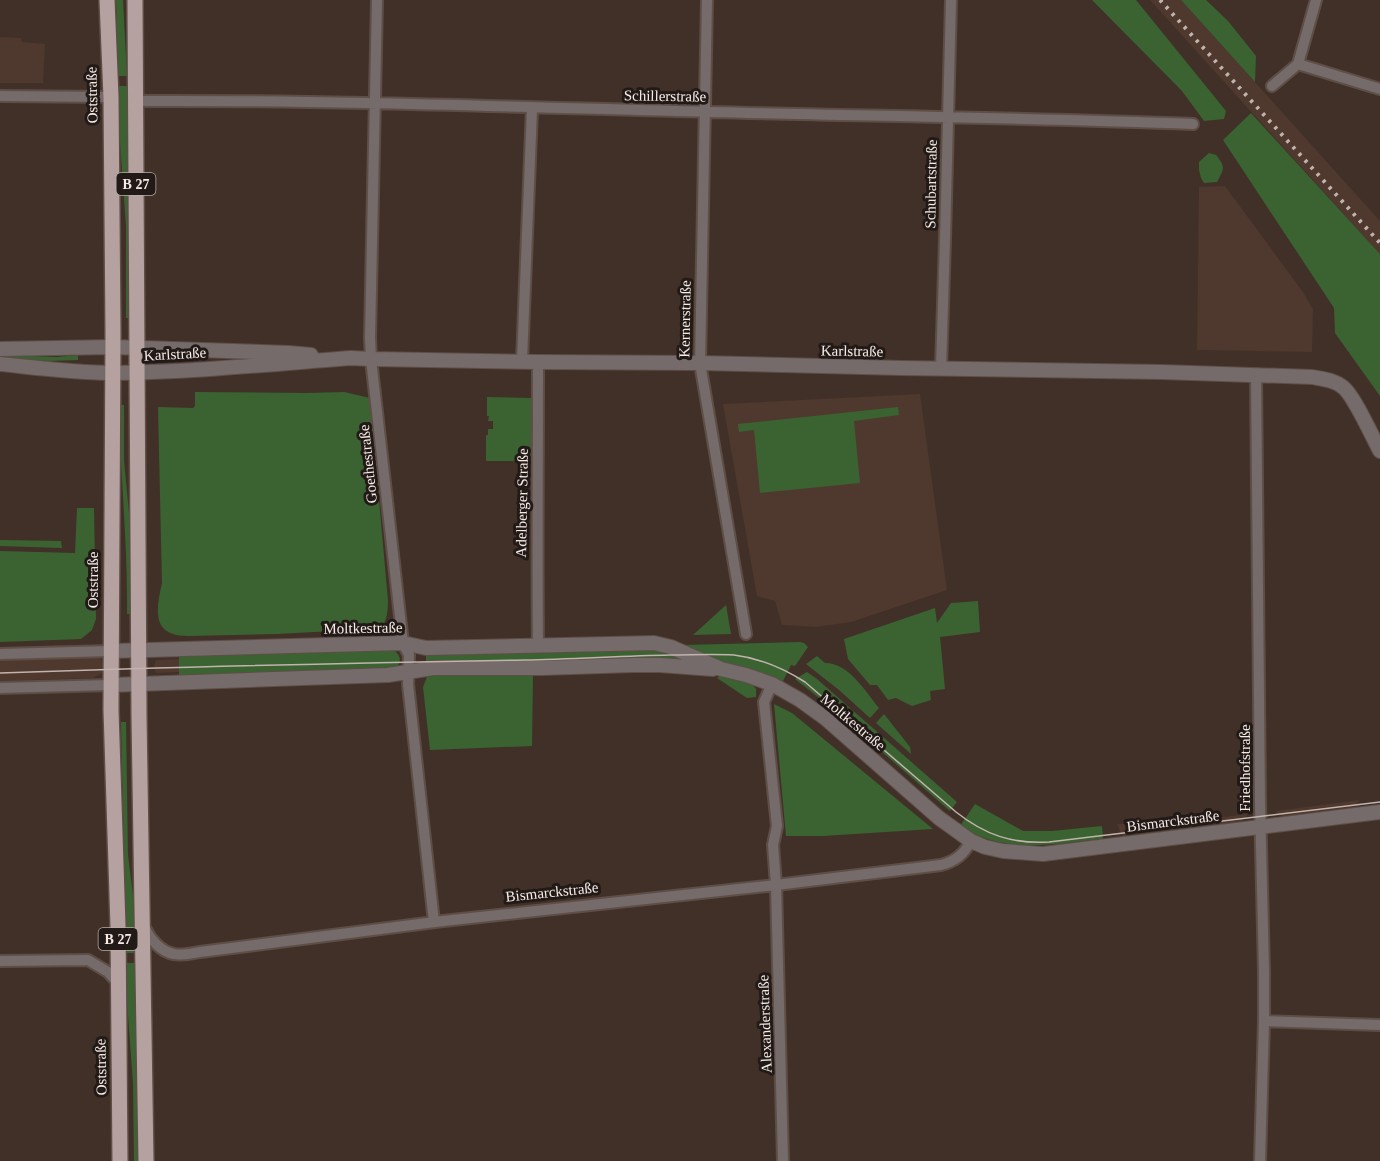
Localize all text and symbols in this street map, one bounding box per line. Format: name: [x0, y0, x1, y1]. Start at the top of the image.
street label: Oststraße: [84, 66, 100, 123]
street label: Schillerstraße: [624, 87, 707, 105]
street label: Schubartstraße: [922, 139, 940, 229]
road number: B 27: [116, 173, 156, 195]
street label: Kernerstraße: [676, 280, 694, 358]
street label: Karlstraße: [821, 342, 884, 360]
street label: Karlstraße: [143, 344, 207, 364]
street label: Goethestraße: [356, 423, 380, 504]
street label: Adelberger Straße: [513, 448, 531, 558]
street label: Oststraße: [85, 551, 101, 608]
street label: Moltkestraße: [323, 619, 403, 637]
street label: Moltkestraße: [818, 690, 889, 754]
street label: Friedhofstraße: [1237, 724, 1253, 812]
street label: Bismarckstraße: [1126, 807, 1221, 835]
street label: Bismarckstraße: [505, 879, 600, 905]
road number: B 27: [98, 928, 138, 950]
street label: Alexanderstraße: [755, 974, 775, 1073]
street label: Oststraße: [93, 1038, 109, 1095]

